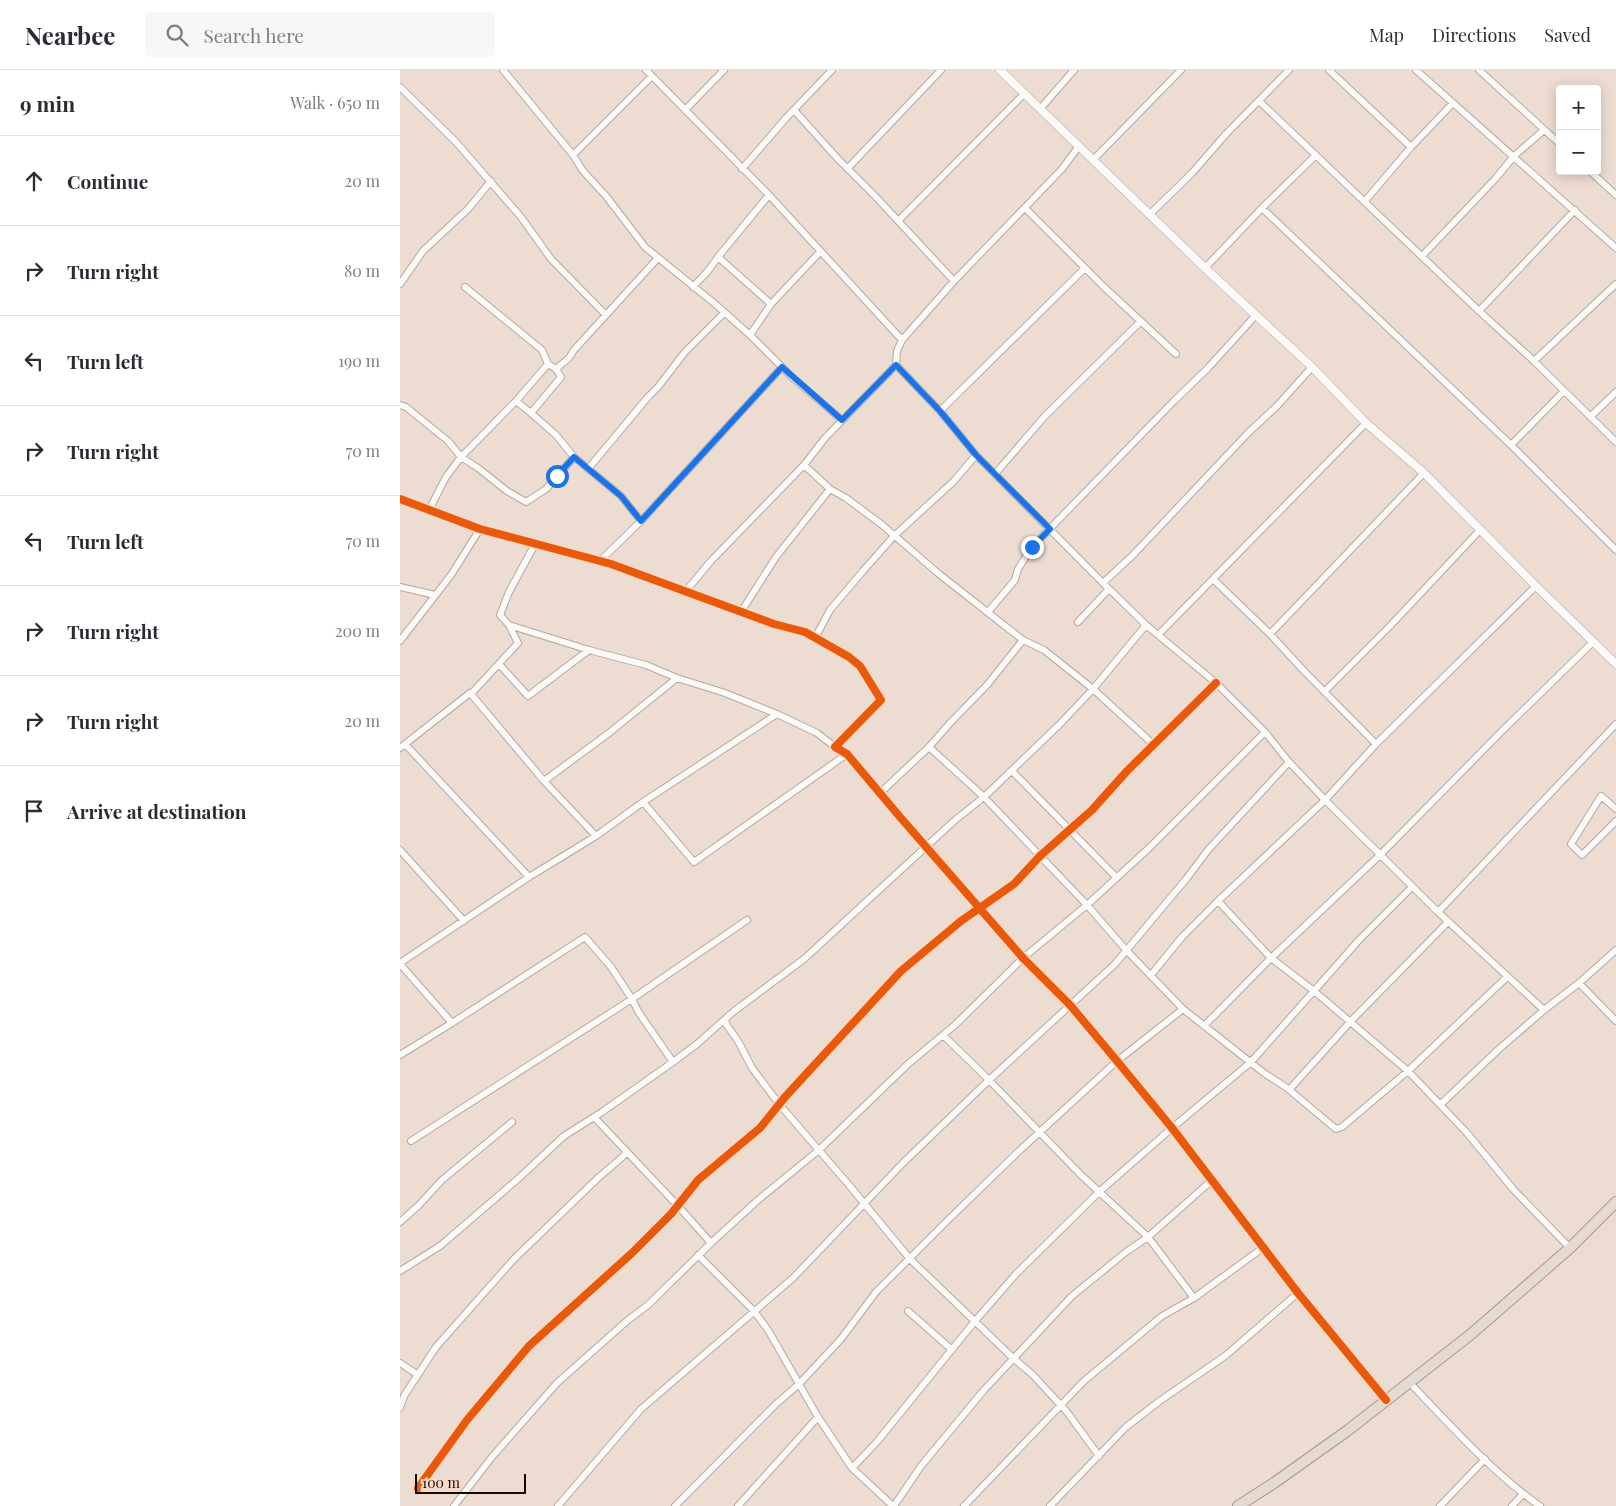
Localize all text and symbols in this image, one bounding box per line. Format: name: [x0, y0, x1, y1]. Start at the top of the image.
search box: [145, 12, 495, 57]
text: Nearbee: [25, 19, 115, 51]
icon: search: [163, 21, 191, 49]
text: Search here: [203, 22, 304, 48]
text: Map: [1369, 23, 1404, 47]
text: Directions: [1432, 23, 1516, 47]
text: Saved: [1544, 23, 1591, 47]
map controls: [1556, 85, 1601, 175]
button: +: [1556, 85, 1601, 130]
text: 9 min: [20, 89, 75, 117]
text: Walk · 650 m: [290, 92, 380, 113]
button: −: [1556, 130, 1601, 175]
icon: ahead: [20, 167, 48, 195]
text: Continue: [67, 168, 148, 194]
text: 20 m: [345, 170, 380, 191]
icon: right: [20, 257, 48, 285]
text: Turn right: [67, 258, 159, 284]
text: 80 m: [344, 260, 380, 281]
icon: left: [20, 347, 48, 375]
text: Turn left: [67, 348, 144, 374]
text: 190 m: [338, 350, 380, 371]
icon: right: [20, 437, 48, 465]
text: Turn right: [67, 438, 159, 464]
text: 70 m: [346, 440, 380, 461]
route start: [546, 465, 569, 488]
icon: left: [20, 527, 48, 555]
text: Turn left: [67, 528, 144, 554]
text: 70 m: [346, 530, 380, 551]
route end: [1021, 536, 1044, 559]
icon: right: [20, 617, 48, 645]
text: Turn right: [67, 618, 159, 644]
text: 200 m: [335, 620, 380, 641]
icon: right: [20, 707, 48, 735]
text: Turn right: [67, 708, 159, 734]
text: 20 m: [345, 710, 380, 731]
icon: arrive: [20, 797, 48, 825]
text: Arrive at destination: [67, 798, 247, 824]
scale bar: [415, 1471, 526, 1494]
text: 100 m: [422, 1473, 460, 1492]

